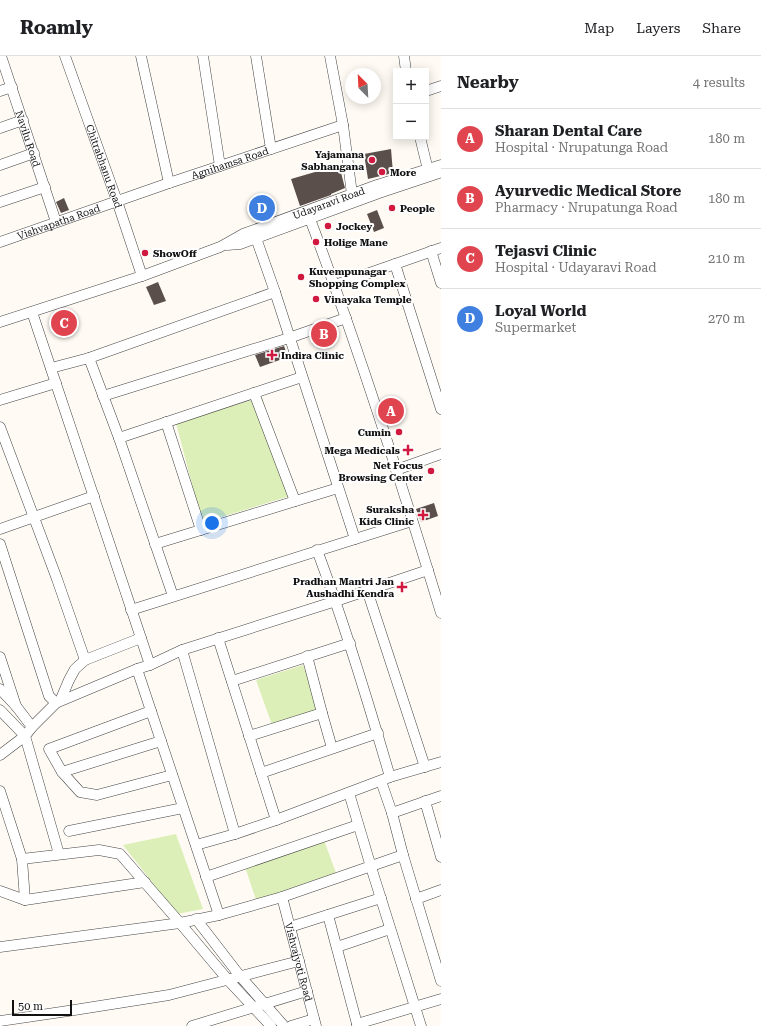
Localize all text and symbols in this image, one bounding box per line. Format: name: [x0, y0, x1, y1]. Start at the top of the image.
text: Roamly: [20, 16, 93, 39]
text: Map: [584, 20, 614, 36]
text: Layers: [636, 20, 680, 36]
text: Share: [702, 20, 741, 36]
north arrow: [345, 68, 381, 104]
map controls: [393, 68, 429, 140]
button: +: [393, 68, 429, 104]
text: Nearby: [457, 72, 519, 92]
text: 4 results: [693, 75, 745, 90]
button: −: [393, 104, 429, 140]
street label: Navilu Road: [14, 109, 43, 169]
text: Sharan Dental Care: [495, 122, 642, 140]
street label: Chitrabhanu Road: [84, 123, 125, 210]
text: A: [465, 131, 475, 146]
text: 180 m: [708, 131, 745, 146]
text: Hospital · Nrupatunga Road: [495, 140, 668, 155]
street label: Agnihamsa Road: [190, 145, 270, 181]
place label: Yajamana Sabhangana: [301, 149, 364, 172]
marker: Yajamana Sabhangana: [367, 155, 377, 165]
marker: More: [377, 167, 387, 177]
place label: More: [390, 167, 416, 178]
text: Ayurvedic Medical Store: [495, 182, 681, 200]
street label: Udayaravi Road: [291, 184, 367, 221]
text: B: [465, 191, 475, 206]
text: 180 m: [708, 191, 745, 206]
pin: D: [249, 193, 275, 223]
text: Pharmacy · Nrupatunga Road: [495, 200, 678, 215]
street label: Vishvapatha Road: [16, 202, 102, 241]
marker: People: [387, 203, 397, 213]
place label: People: [400, 203, 435, 214]
marker: Jockey: [323, 221, 333, 231]
place label: Jockey: [336, 221, 372, 232]
marker: Holige Mane: [311, 237, 321, 247]
place label: Holige Mane: [324, 237, 388, 248]
text: Tejasvi Clinic: [495, 242, 597, 260]
marker: ShowOff: [140, 248, 150, 258]
place label: ShowOff: [153, 248, 197, 259]
text: C: [465, 251, 475, 266]
text: 210 m: [708, 251, 745, 266]
text: Hospital · Udayaravi Road: [495, 260, 657, 275]
place label: Kuvempunagar Shopping Complex: [309, 266, 406, 289]
marker: Kuvempunagar Shopping Complex: [296, 272, 306, 282]
marker: Vinayaka Temple: [311, 294, 321, 304]
place label: Vinayaka Temple: [324, 294, 412, 305]
text: Loyal World: [495, 302, 586, 320]
pin: C: [51, 308, 77, 338]
text: D: [465, 311, 475, 326]
text: 270 m: [708, 311, 745, 326]
pin: B: [311, 319, 337, 349]
text: Supermarket: [495, 320, 576, 335]
marker: Indira Clinic: [266, 349, 278, 361]
place label: Indira Clinic: [281, 350, 344, 361]
pin: A: [378, 396, 404, 426]
place label: Cumin: [358, 427, 391, 438]
marker: Cumin: [394, 427, 404, 437]
place label: Mega Medicals: [325, 445, 400, 456]
marker: Mega Medicals: [403, 445, 413, 455]
place label: Net Focus Browsing Center: [339, 460, 423, 483]
marker: Net Focus Browsing Center: [426, 466, 436, 476]
place label: Suraksha Kids Clinic: [359, 504, 414, 527]
marker: Suraksha Kids Clinic: [417, 509, 429, 521]
your location: [202, 513, 222, 533]
place label: Pradhan Mantri Jan Aushadhi Kendra: [293, 576, 394, 599]
marker: Pradhan Mantri Jan Aushadhi Kendra: [397, 582, 407, 592]
street label: Vishvajyoti Road: [283, 921, 315, 1003]
scale bar: [12, 998, 72, 1017]
text: 50 m: [18, 1000, 43, 1013]

